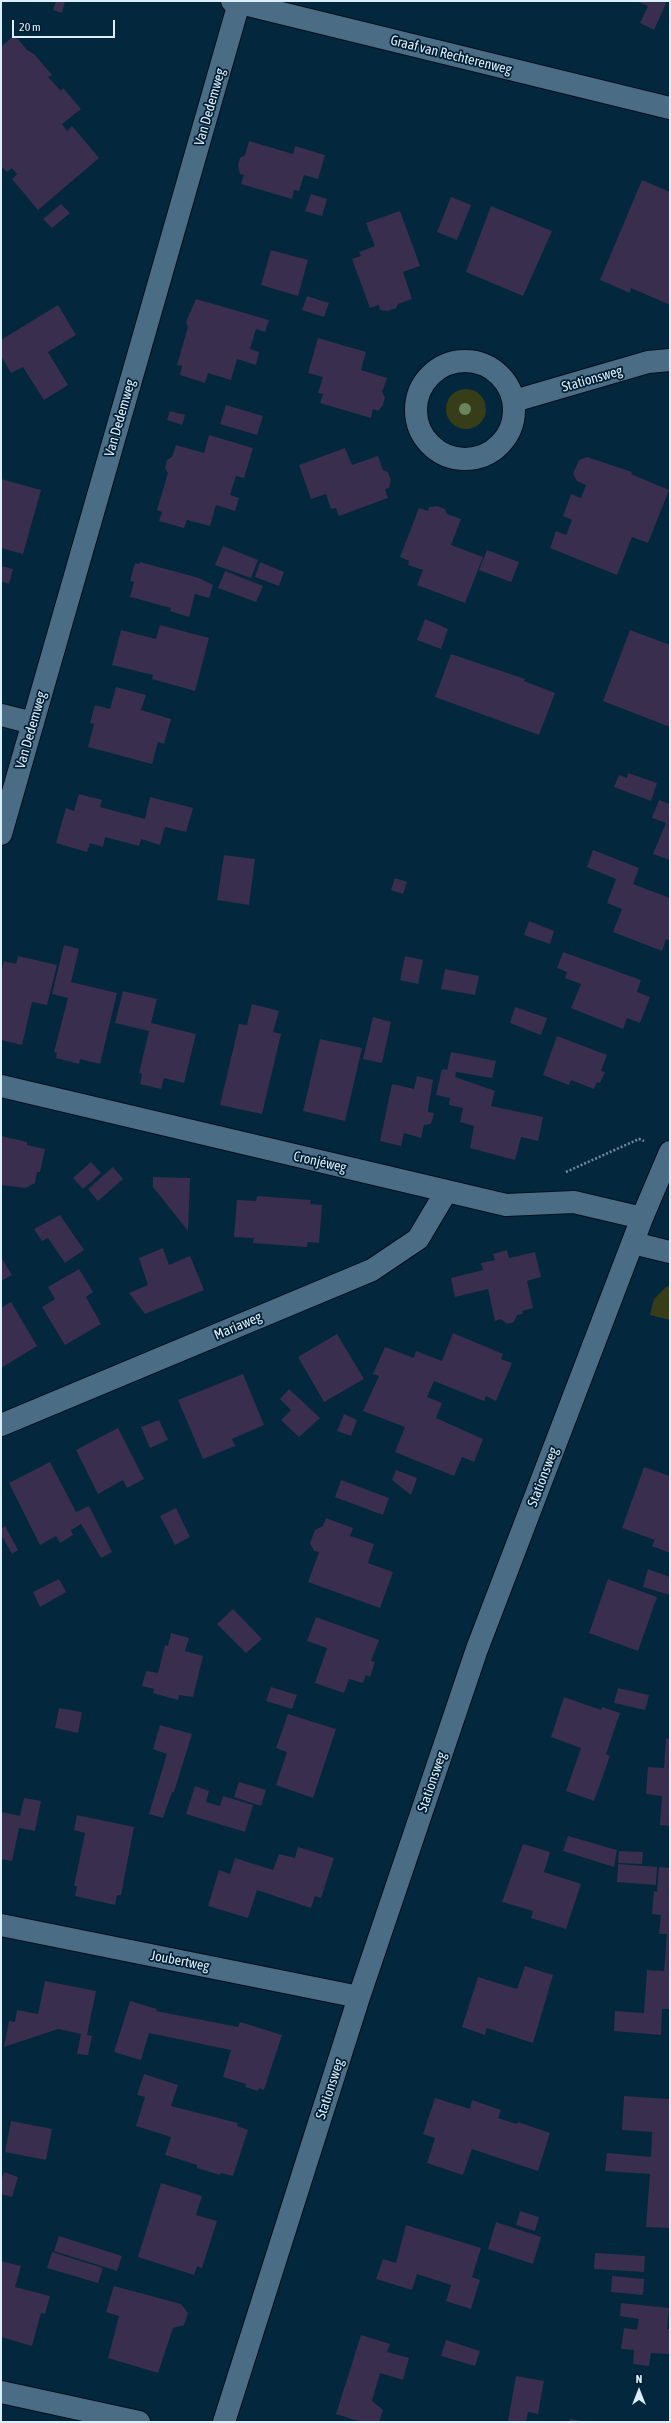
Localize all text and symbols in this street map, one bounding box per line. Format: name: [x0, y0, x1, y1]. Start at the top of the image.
scale bar: [14, 12, 117, 38]
text: 20 m: [19, 20, 41, 34]
street label: Graaf van Rechterenweg: [389, 32, 513, 78]
street label: Van Dedemweg: [191, 66, 229, 148]
street label: Stationsweg: [560, 362, 624, 396]
street label: Van Dedemweg: [101, 377, 139, 459]
street label: Van Dedemweg: [12, 689, 50, 771]
street label: Cronjéweg: [292, 1148, 348, 1176]
street label: Mariaweg: [212, 1308, 264, 1344]
street label: Stationsweg: [524, 1445, 562, 1509]
street label: Stationsweg: [414, 1750, 450, 1814]
street label: Joubertweg: [149, 1947, 211, 1975]
street label: Stationsweg: [312, 2057, 348, 2121]
north arrow: [619, 2371, 659, 2411]
text: N: [636, 2373, 642, 2385]

